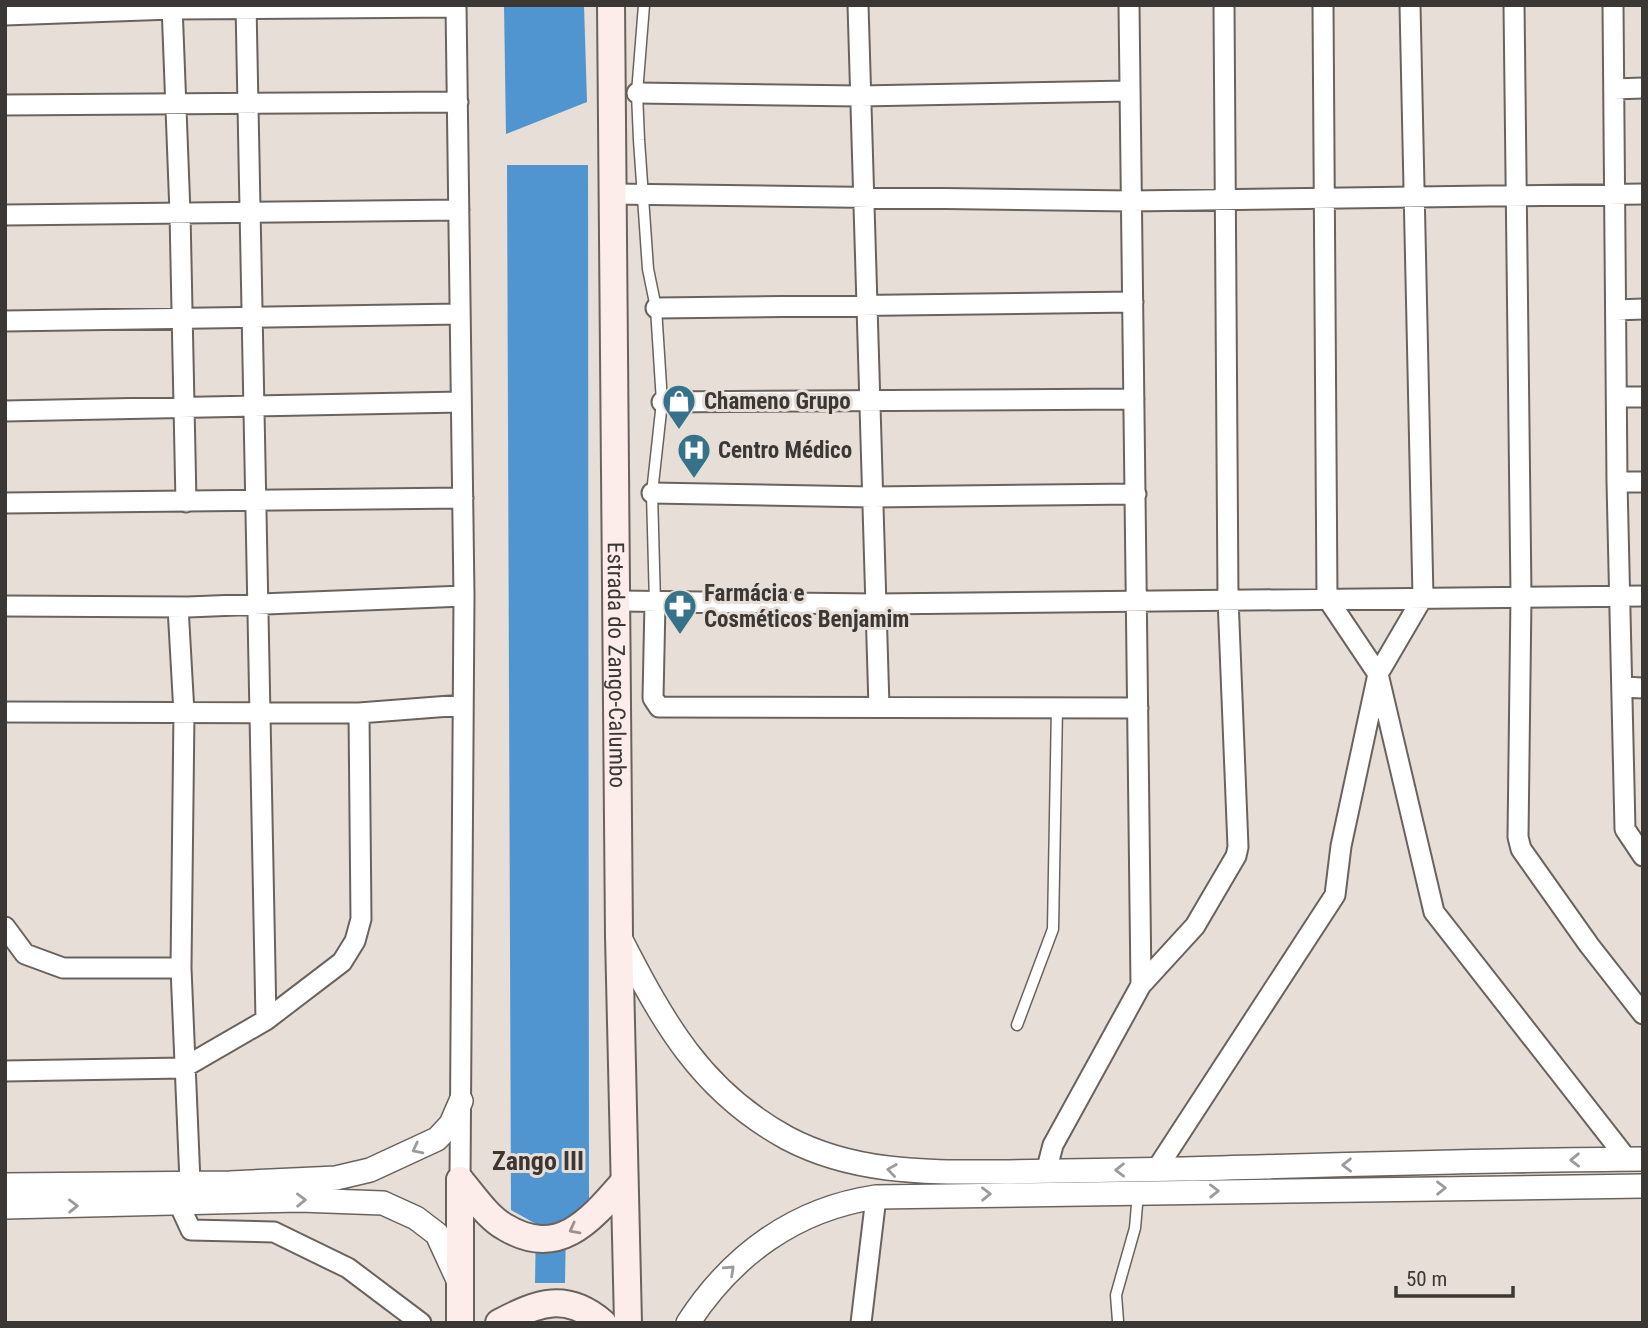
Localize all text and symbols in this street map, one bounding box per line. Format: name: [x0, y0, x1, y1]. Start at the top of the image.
shop icon: Chameno Grupo: [660, 382, 698, 431]
place label: Chameno Grupo: [704, 388, 851, 415]
hospital icon: Centro Médico: [675, 431, 713, 480]
place label: Centro Médico: [718, 437, 852, 464]
street label: Estrada do Zango-Calumbo: [602, 542, 631, 788]
place label: Farmácia e Cosméticos Benjamim: [704, 580, 909, 633]
pharmacy icon: Farmácia e Cosméticos Benjamim: [661, 587, 699, 636]
one-way arrow: [412, 1141, 424, 1155]
district label: Zango III: [492, 1146, 584, 1176]
one-way arrow: [1569, 1152, 1579, 1168]
one-way arrow: [1341, 1157, 1352, 1173]
one-way arrow: [1114, 1162, 1124, 1178]
one-way arrow: [886, 1163, 898, 1178]
one-way arrow: [1436, 1180, 1447, 1196]
one-way arrow: [1209, 1183, 1219, 1199]
one-way arrow: [981, 1186, 992, 1202]
one-way arrow: [296, 1192, 307, 1208]
one-way arrow: [68, 1198, 79, 1213]
one-way arrow: [569, 1221, 581, 1235]
scale bar: [1396, 1254, 1513, 1298]
one-way arrow: [722, 1265, 735, 1278]
text: 50 m: [1406, 1267, 1447, 1291]

